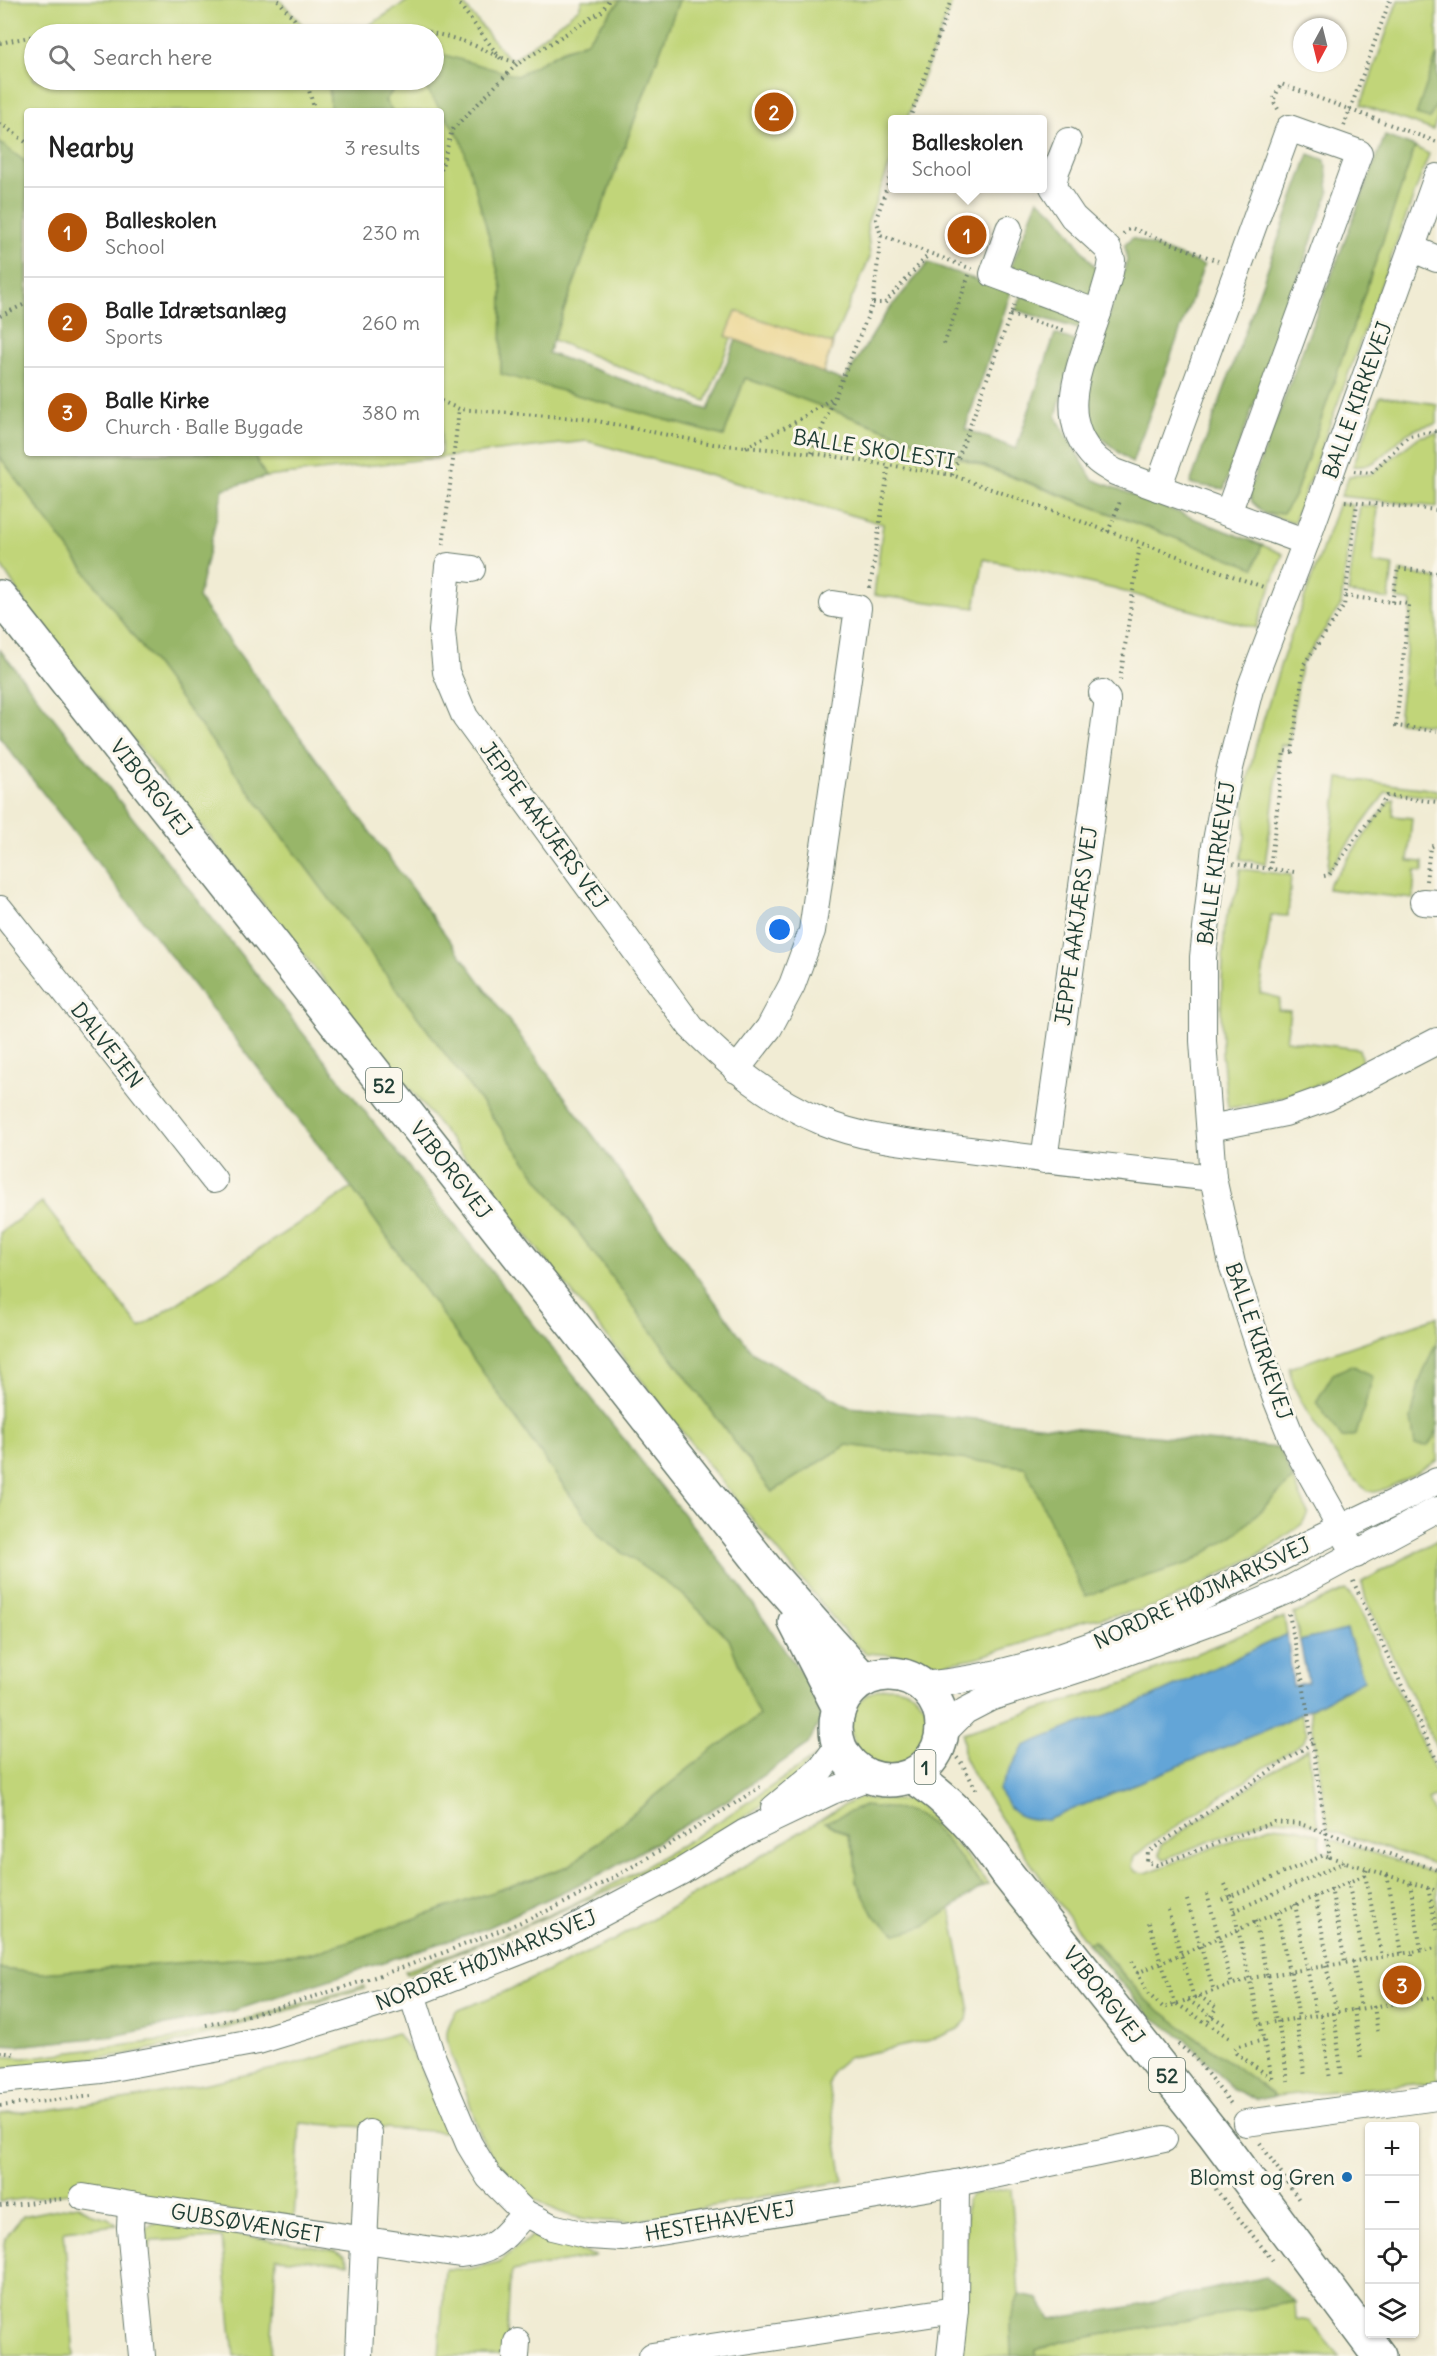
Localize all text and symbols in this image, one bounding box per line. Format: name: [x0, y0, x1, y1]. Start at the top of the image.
north arrow: [1293, 18, 1347, 72]
search box: [24, 24, 444, 90]
icon: search: [45, 41, 78, 74]
text: Search here: [93, 43, 212, 71]
pin: 2: [754, 90, 794, 134]
popup: [888, 115, 1047, 193]
text: Balleskolen: [912, 128, 1023, 156]
text: Nearby: [48, 131, 134, 164]
text: 3 results: [344, 135, 420, 160]
text: School: [912, 156, 971, 181]
text: Balleskolen: [105, 206, 217, 234]
pin: 1: [948, 212, 986, 258]
text: 1: [64, 220, 71, 245]
text: 230 m: [362, 220, 420, 245]
text: School: [105, 234, 165, 259]
text: Balle Idrætsanlæg: [105, 296, 287, 324]
text: 2: [62, 310, 73, 335]
text: 260 m: [362, 310, 420, 335]
street label: BALLE KIRKEVEJ: [1316, 318, 1398, 482]
text: Sports: [105, 324, 163, 349]
text: Balle Kirke: [105, 386, 209, 414]
text: 3: [62, 400, 73, 425]
text: 380 m: [362, 400, 420, 425]
text: Church · Balle Bygade: [105, 414, 303, 439]
street label: BALLE SKOLESTI: [791, 423, 957, 475]
street label: VIBORGVEJ: [104, 734, 198, 842]
street label: JEPPE AAKJÆRS VEJ: [474, 736, 614, 914]
street label: BALLE KIRKEVEJ: [1191, 780, 1241, 946]
street label: JEPPE AAKJÆRS VEJ: [1049, 825, 1103, 1027]
your location: [765, 915, 794, 944]
street label: DALVEJEN: [65, 997, 149, 1093]
road number: 52: [366, 1068, 402, 1102]
street label: VIBORGVEJ: [404, 1116, 498, 1224]
street label: BALLE KIRKEVEJ: [1219, 1259, 1299, 1423]
street label: NORDRE HØJMARKSVEJ: [1089, 1531, 1315, 1655]
road number: 1: [914, 1750, 936, 1784]
street label: NORDRE HØJMARKSVEJ: [372, 1903, 600, 2017]
street label: VIBORGVEJ: [1057, 1941, 1151, 2049]
pin: 3: [1382, 1962, 1422, 2008]
road number: 52: [1149, 2058, 1185, 2092]
map controls: [1365, 2122, 1419, 2338]
button: +: [1365, 2122, 1419, 2176]
place label: Blomst og Gren: [1190, 2164, 1335, 2191]
marker: Blomst og Gren: [1340, 2170, 1354, 2184]
button: −: [1365, 2176, 1419, 2230]
street label: HESTEHAVEVEJ: [643, 2195, 797, 2247]
street label: GUBSØVÆNGET: [169, 2198, 325, 2248]
button: locate: [1365, 2230, 1419, 2284]
button: layers: [1365, 2284, 1419, 2338]

